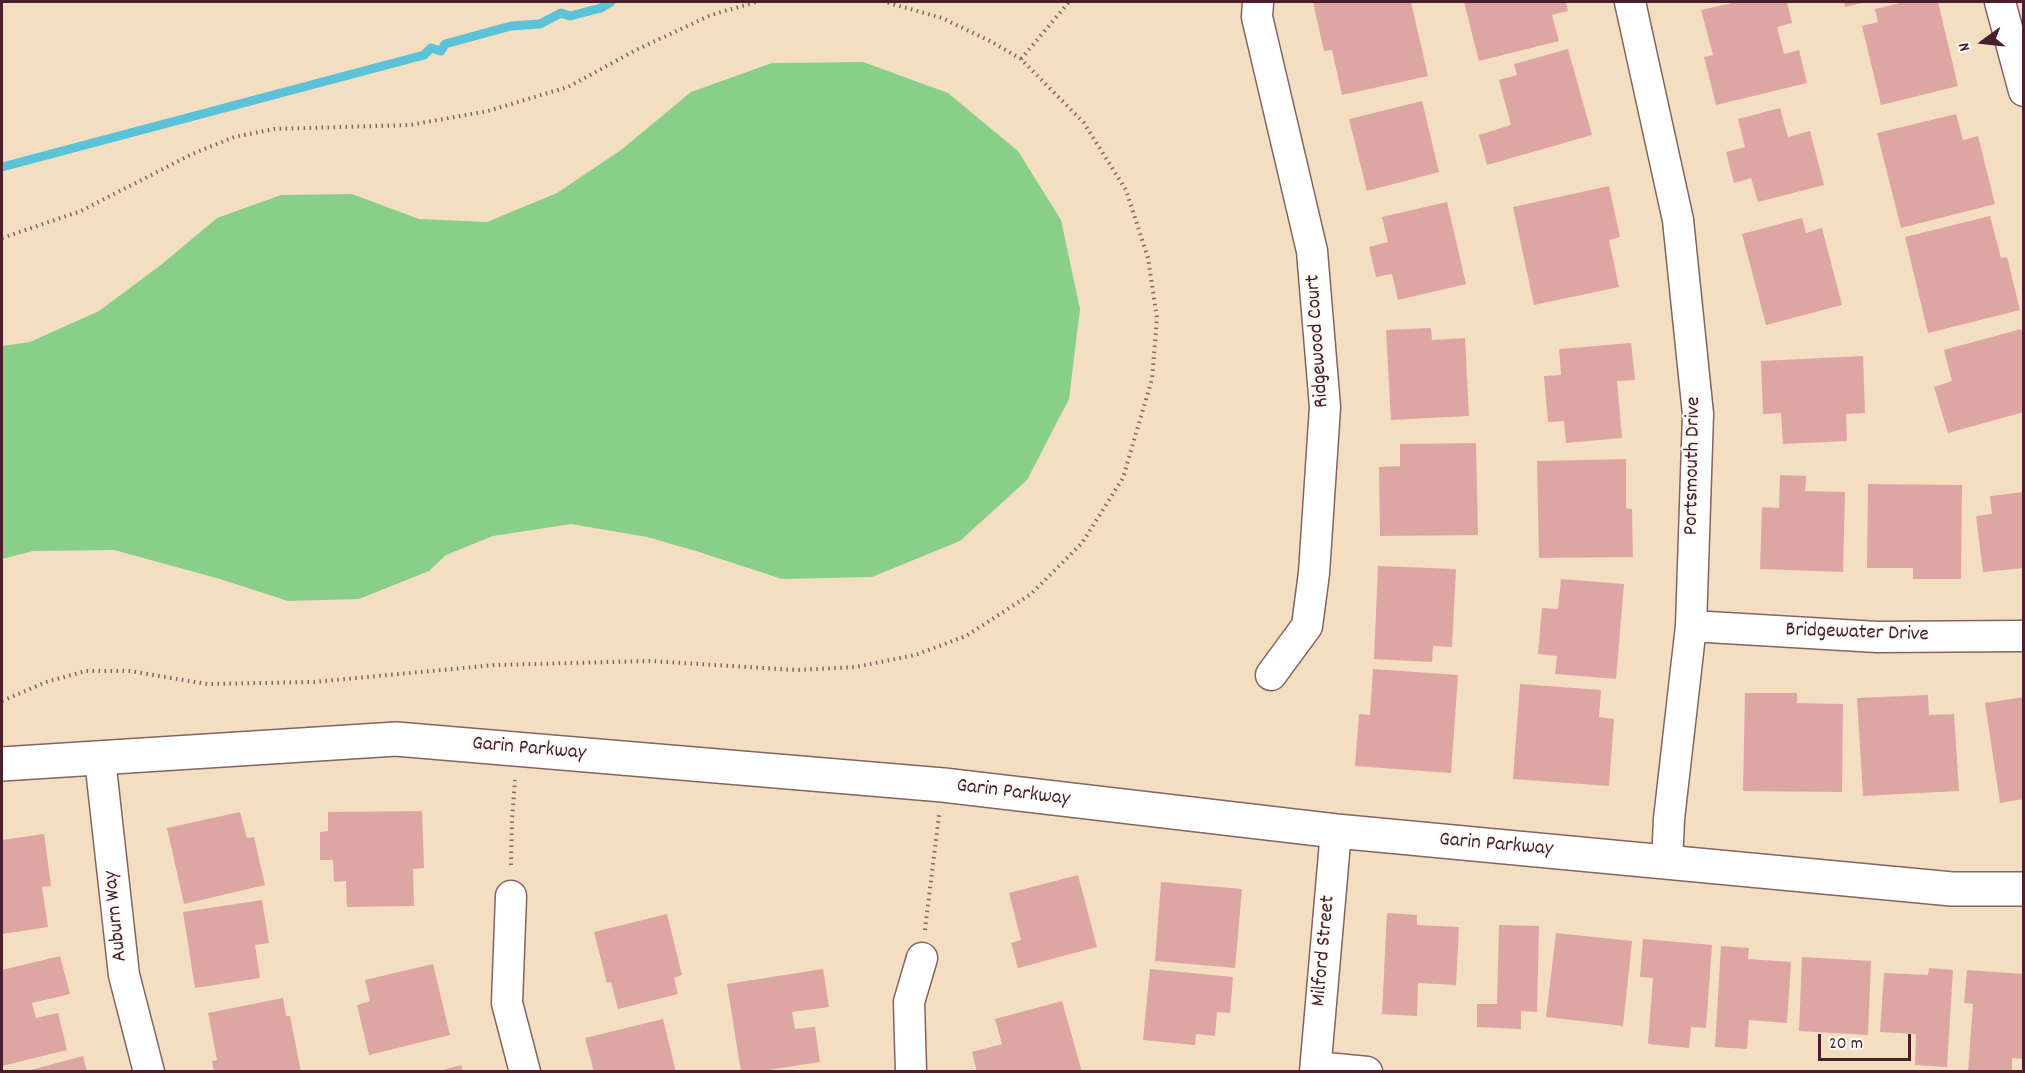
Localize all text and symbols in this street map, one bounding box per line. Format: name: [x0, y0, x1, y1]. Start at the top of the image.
north arrow: [1953, 12, 2013, 72]
text: N: [1953, 40, 1977, 54]
street label: Ridgewood Court: [1302, 274, 1336, 408]
street label: Portsmouth Drive: [1680, 396, 1708, 536]
street label: Bridgewater Drive: [1785, 619, 1929, 649]
street label: Garin Parkway: [471, 732, 587, 768]
street label: Garin Parkway: [955, 775, 1071, 813]
street label: Garin Parkway: [1438, 828, 1554, 864]
street label: Auburn Way: [100, 869, 134, 963]
street label: Milford Street: [1308, 894, 1342, 1008]
scale bar: [1821, 1022, 1914, 1060]
text: 20 m: [1829, 1032, 1863, 1057]

